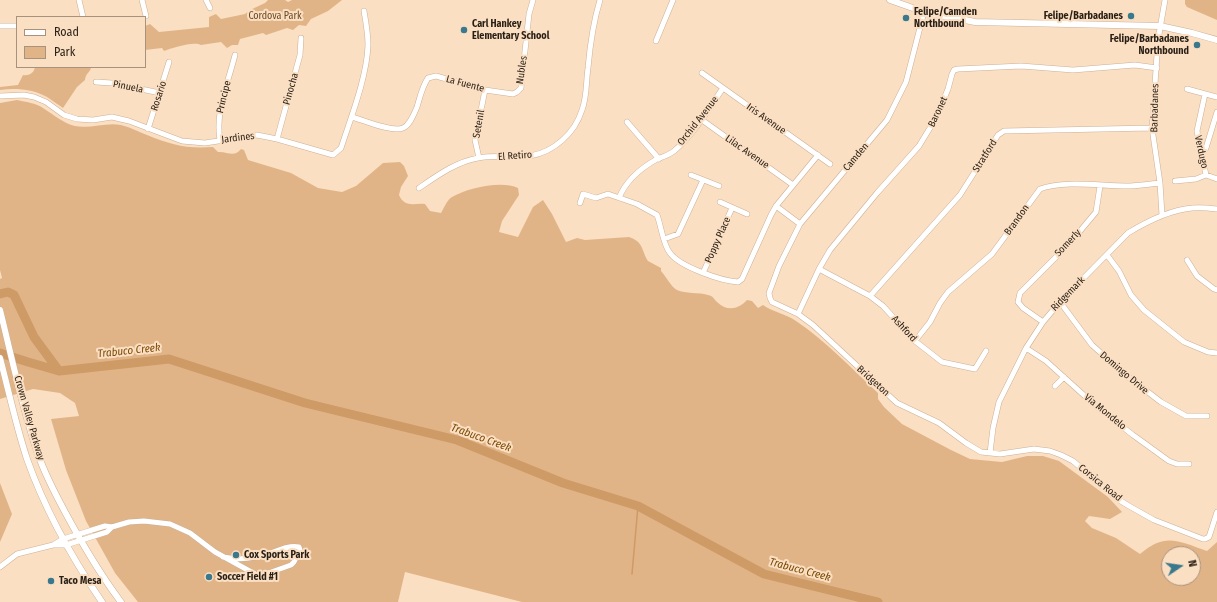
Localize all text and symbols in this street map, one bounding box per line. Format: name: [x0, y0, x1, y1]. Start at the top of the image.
place label: Felipe/Camden Northbound: [914, 6, 977, 30]
park label: Cordova Park: [248, 10, 302, 22]
place label: Felipe/Barbadanes: [1044, 10, 1123, 22]
marker: Felipe/Barbadanes: [1126, 11, 1136, 21]
marker: Felipe/Camden Northbound: [901, 13, 911, 23]
legend: [16, 16, 146, 68]
place label: Carl Hankey Elementary School: [472, 18, 549, 42]
text: Road: [54, 25, 79, 39]
marker: Carl Hankey Elementary School: [459, 25, 469, 35]
place label: Felipe/Barbadanes Northbound: [1110, 33, 1189, 56]
marker: Felipe/Barbadanes Northbound: [1192, 40, 1202, 50]
text: Park: [54, 45, 75, 59]
street label: Nubles: [514, 55, 530, 85]
street label: Pinocha: [281, 72, 301, 106]
street label: La Fuente: [445, 73, 485, 95]
street label: Pinuela: [112, 78, 144, 96]
street label: Rosario: [149, 79, 169, 113]
street label: Principe: [214, 79, 234, 115]
street label: Barbadanes: [1149, 84, 1161, 132]
street label: Orchid Avenue: [675, 94, 721, 148]
street label: Baronet: [926, 95, 950, 129]
street label: Iris Avenue: [744, 101, 788, 137]
street label: Setenil: [471, 109, 487, 139]
street label: Jardines: [221, 130, 255, 146]
street label: Lilac Avenue: [723, 132, 771, 172]
street label: Verdugo: [1192, 134, 1210, 170]
street label: Stratford: [970, 137, 1000, 175]
street label: Camden: [841, 140, 871, 174]
street label: El Retiro: [498, 149, 532, 163]
street label: Brandon: [1002, 202, 1032, 238]
street label: Poppy Place: [703, 215, 733, 265]
street label: Somerly: [1052, 227, 1084, 259]
street label: Ridgemark: [1049, 274, 1087, 314]
street label: Ashford: [889, 313, 919, 345]
water label: Trabuco Creek: [97, 341, 161, 361]
street label: Domingo Drive: [1097, 349, 1151, 397]
street label: Bridgeton: [854, 363, 892, 399]
street label: Crown Valley Parkway: [11, 374, 47, 462]
street label: Via Mondelo: [1082, 391, 1128, 433]
water label: Trabuco Creek: [449, 421, 513, 455]
street label: Corsica Road: [1076, 462, 1124, 504]
north arrow: [1161, 546, 1201, 586]
place label: Cox Sports Park: [244, 549, 309, 561]
marker: Cox Sports Park: [231, 550, 241, 560]
water label: Trabuco Creek: [768, 555, 832, 585]
text: N: [1185, 559, 1199, 568]
place label: Soccer Field #1: [217, 571, 278, 583]
marker: Soccer Field #1: [204, 572, 214, 582]
place label: Taco Mesa: [59, 575, 102, 587]
marker: Taco Mesa: [46, 576, 56, 586]

